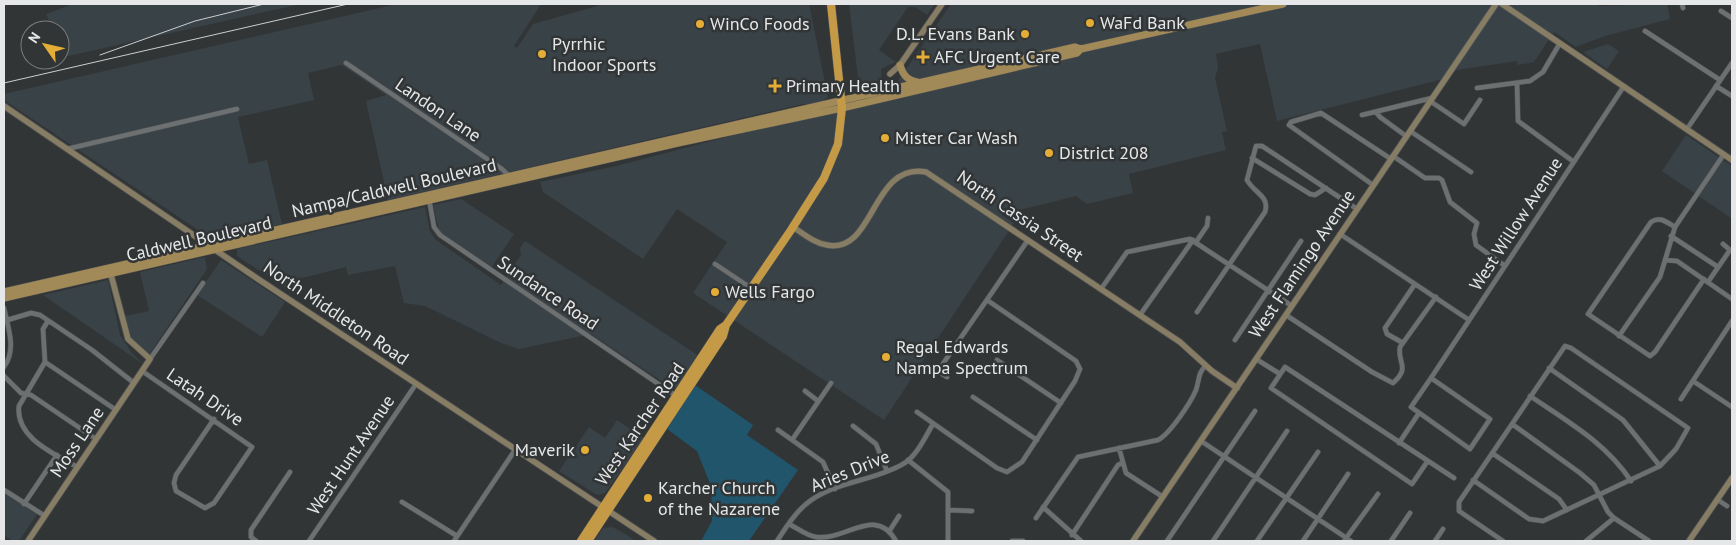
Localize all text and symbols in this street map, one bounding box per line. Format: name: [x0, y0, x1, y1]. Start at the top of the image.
place label: WaFd Bank: [1100, 11, 1185, 34]
place label: WinCo Foods: [710, 12, 810, 35]
marker: WaFd Bank: [1084, 17, 1096, 29]
marker: WinCo Foods: [694, 18, 706, 30]
north arrow: [20, 20, 70, 70]
place label: D.L. Evans Bank: [896, 22, 1015, 45]
marker: D.L. Evans Bank: [1019, 28, 1031, 40]
text: N: [24, 29, 44, 47]
place label: Pyrrhic Indoor Sports: [552, 32, 656, 76]
place label: AFC Urgent Care: [934, 45, 1060, 68]
marker: Pyrrhic Indoor Sports: [536, 48, 548, 60]
marker: AFC Urgent Care: [916, 50, 930, 64]
street label: Landon Lane: [391, 72, 486, 147]
place label: Primary Health: [786, 74, 900, 97]
marker: Primary Health: [768, 79, 782, 93]
place label: Mister Car Wash: [895, 126, 1018, 149]
marker: Mister Car Wash: [879, 132, 891, 144]
place label: District 208: [1059, 141, 1149, 164]
marker: District 208: [1043, 147, 1055, 159]
street label: Nampa/Caldwell Boulevard: [289, 153, 498, 222]
street label: West Willow Avenue: [1464, 153, 1567, 295]
street label: North Cassia Street: [953, 165, 1088, 266]
street label: West Flamingo Avenue: [1243, 185, 1360, 342]
street label: Caldwell Boulevard: [124, 211, 274, 266]
street label: Sundance Road: [493, 250, 603, 335]
street label: North Middleton Road: [259, 255, 413, 370]
place label: Wells Fargo: [725, 280, 815, 303]
marker: Wells Fargo: [709, 286, 721, 298]
place label: Regal Edwards Nampa Spectrum: [896, 335, 1028, 379]
marker: Regal Edwards Nampa Spectrum: [880, 351, 892, 363]
street label: West Karcher Road: [590, 358, 689, 490]
street label: Latah Drive: [162, 362, 248, 431]
street label: West Hunt Avenue: [302, 390, 399, 519]
street label: Moss Lane: [44, 402, 109, 482]
place label: Maverik: [515, 438, 575, 461]
marker: Maverik: [579, 444, 591, 456]
street label: Aries Drive: [807, 444, 893, 497]
place label: Karcher Church of the Nazarene: [658, 476, 780, 520]
marker: Karcher Church of the Nazarene: [642, 492, 654, 504]

